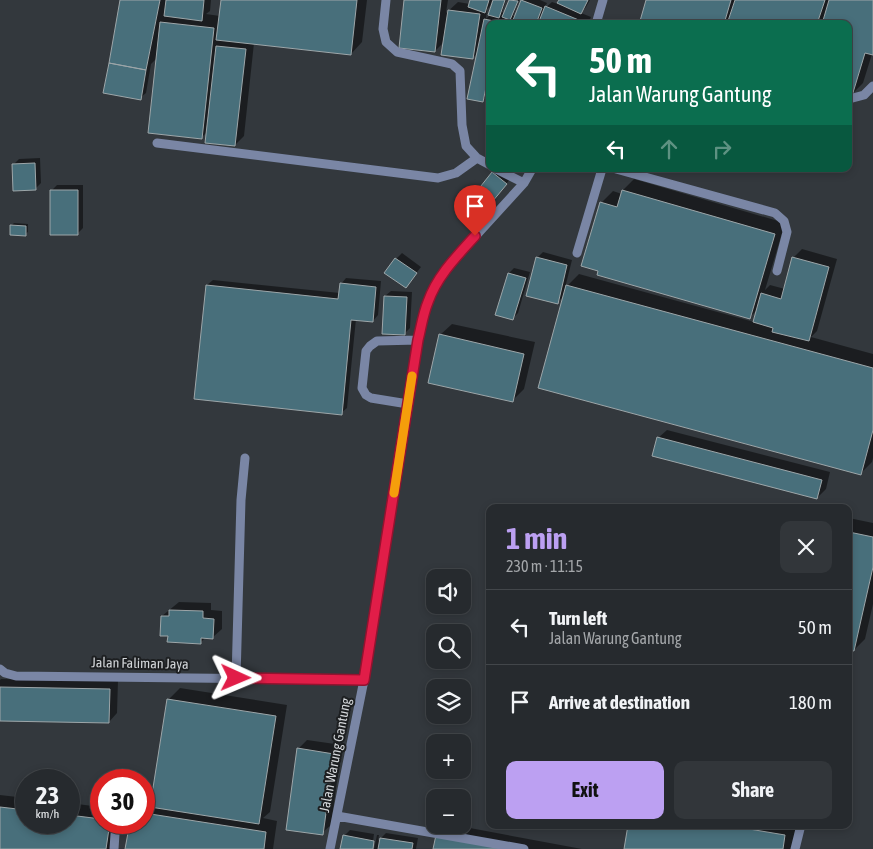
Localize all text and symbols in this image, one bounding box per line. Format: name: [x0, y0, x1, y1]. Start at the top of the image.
icon: left: [506, 40, 571, 105]
text: 50 m: [589, 40, 652, 80]
text: Jalan Warung Gantung: [589, 81, 771, 107]
icon: left: [602, 135, 630, 163]
icon: ahead: [655, 135, 683, 163]
icon: right: [708, 135, 736, 163]
pin: [454, 185, 496, 236]
icon: arrive: [461, 192, 489, 220]
text: 1 min: [506, 521, 567, 555]
button: close: [780, 521, 832, 573]
text: 230 m · 11:15: [506, 557, 583, 575]
map controls: [426, 569, 471, 834]
button: sound: [426, 569, 471, 614]
text: Turn left: [549, 607, 607, 629]
icon: left: [506, 613, 534, 641]
text: 50 m: [798, 616, 832, 638]
button: search: [426, 624, 471, 669]
text: Jalan Warung Gantung: [549, 629, 682, 647]
position arrow: [209, 651, 261, 703]
street label: Jalan Faliman Jaya: [91, 654, 189, 672]
button: layers: [426, 679, 471, 724]
icon: arrive: [506, 688, 534, 716]
text: Arrive at destination: [549, 691, 690, 713]
text: 180 m: [789, 691, 832, 713]
street label: Jalan Warung Gantung: [316, 696, 354, 814]
button: +: [426, 734, 471, 779]
button: Exit: [506, 761, 664, 819]
button: Share: [674, 761, 832, 819]
speed limit sign: 30: [90, 769, 155, 834]
text: 23: [36, 781, 59, 809]
button: −: [426, 789, 471, 834]
text: km/h: [36, 807, 59, 821]

